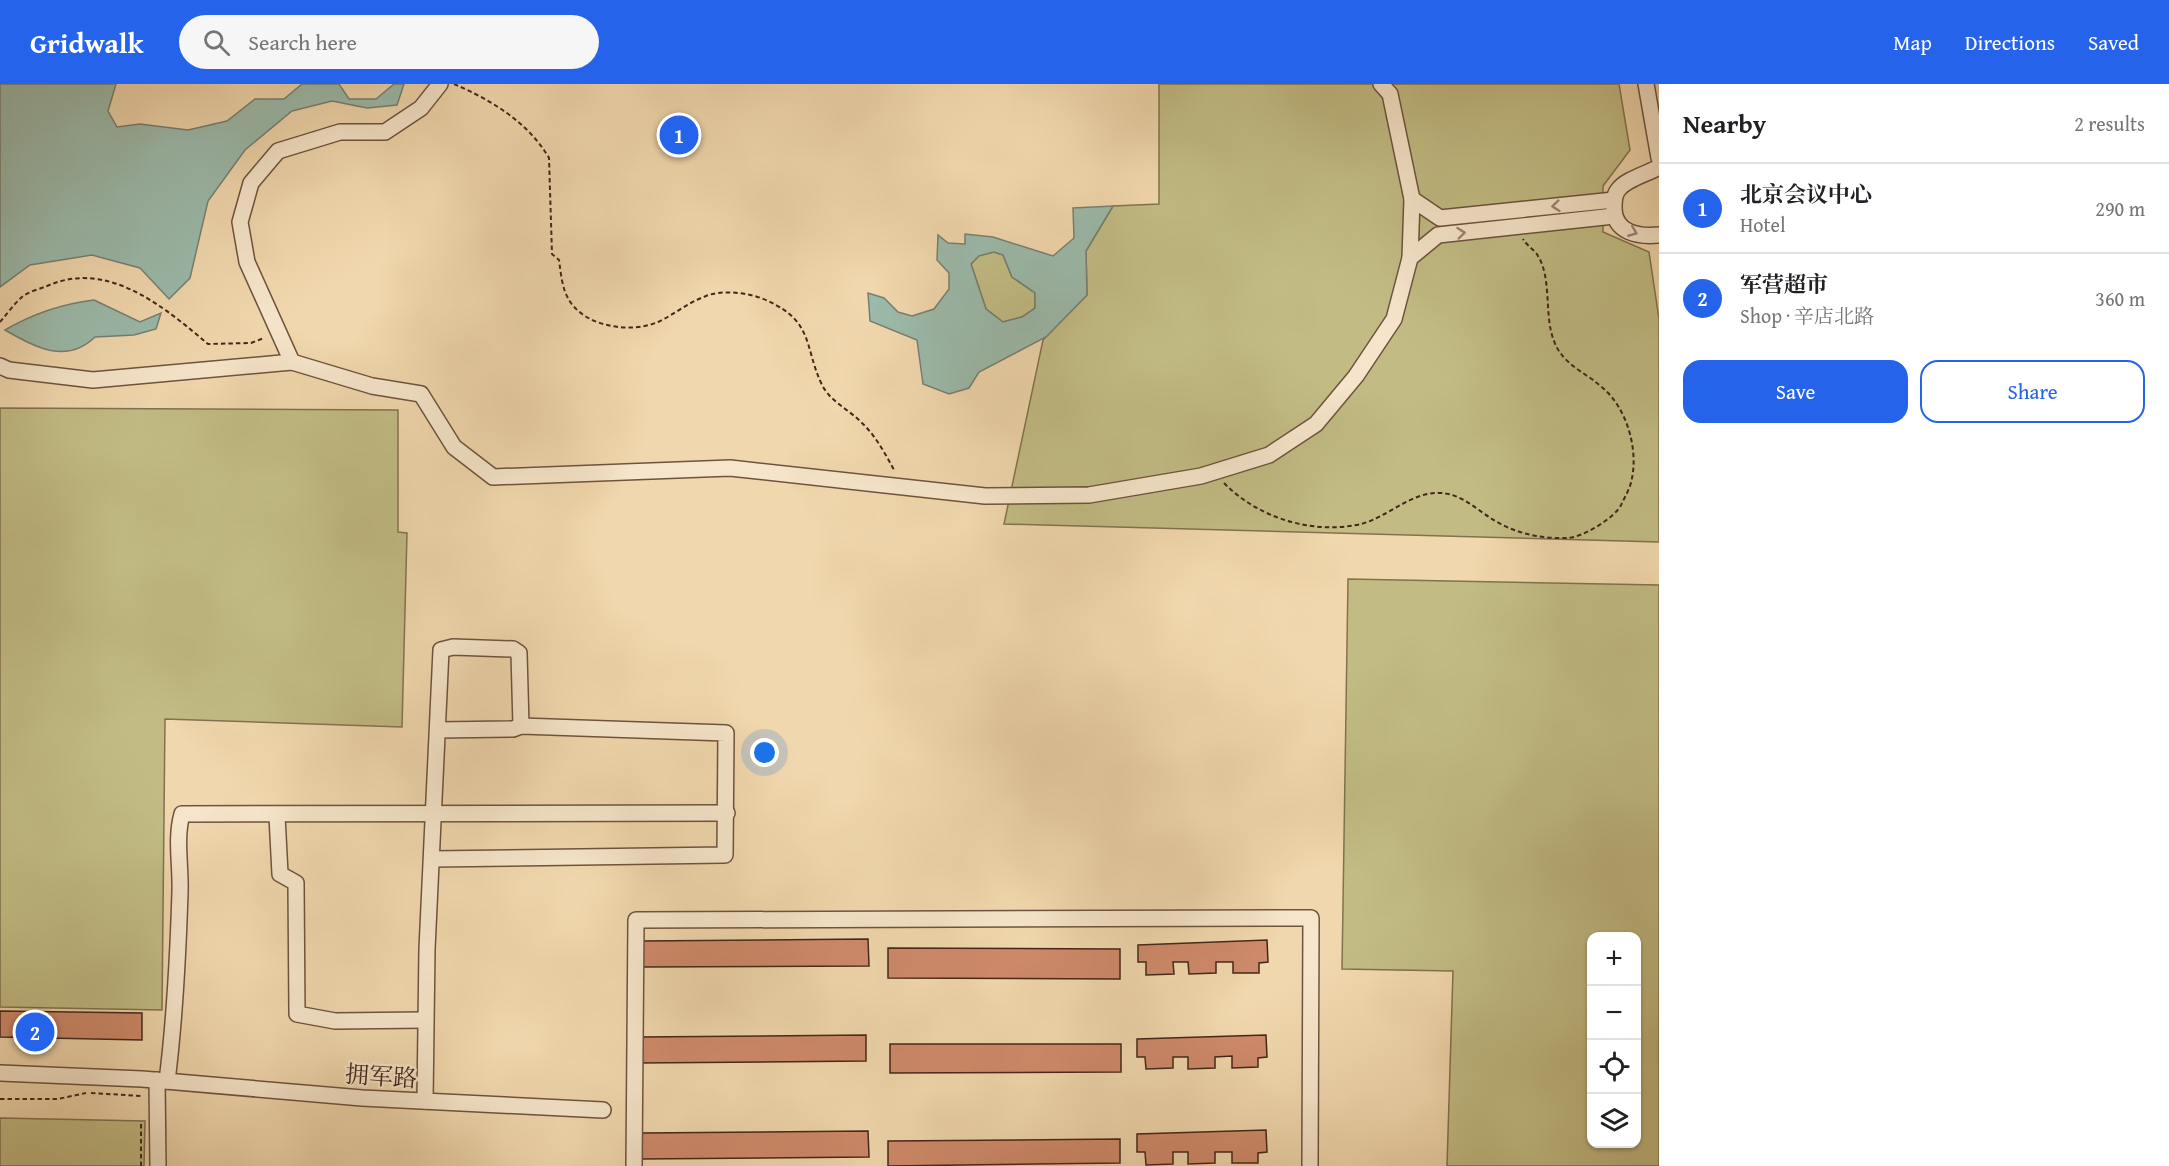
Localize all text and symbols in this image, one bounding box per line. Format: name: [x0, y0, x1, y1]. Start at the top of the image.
search box: [179, 15, 599, 69]
text: Gridwalk: [30, 22, 143, 63]
icon: search: [200, 26, 233, 59]
text: Search here: [248, 26, 357, 58]
text: Map: [1893, 27, 1932, 58]
text: Directions: [1965, 27, 2055, 58]
text: Saved: [2088, 27, 2139, 58]
text: Nearby: [1683, 104, 1766, 143]
text: 2 results: [2074, 109, 2145, 138]
pin: 1: [660, 112, 698, 158]
text: 北京会议中心: [1740, 178, 1872, 210]
text: 1: [1697, 194, 1708, 223]
text: 290 m: [2095, 194, 2145, 223]
one-way arrow: [1551, 199, 1560, 212]
text: Hotel: [1740, 210, 1786, 239]
one-way arrow: [1626, 225, 1637, 237]
one-way arrow: [1456, 227, 1465, 240]
text: 军营超市: [1740, 268, 1828, 300]
text: 2: [1697, 284, 1708, 313]
text: 360 m: [2095, 284, 2145, 313]
text: Shop · 辛店北路: [1740, 301, 1874, 330]
button: Save: [1683, 360, 1908, 423]
button: Share: [1920, 360, 2145, 423]
your location: [750, 738, 779, 767]
map controls: [1587, 932, 1641, 1148]
button: +: [1587, 932, 1641, 986]
button: −: [1587, 986, 1641, 1040]
pin: 2: [15, 1010, 54, 1054]
button: locate: [1587, 1040, 1641, 1094]
street label: 拥军路: [344, 1056, 418, 1096]
button: layers: [1587, 1094, 1641, 1148]

